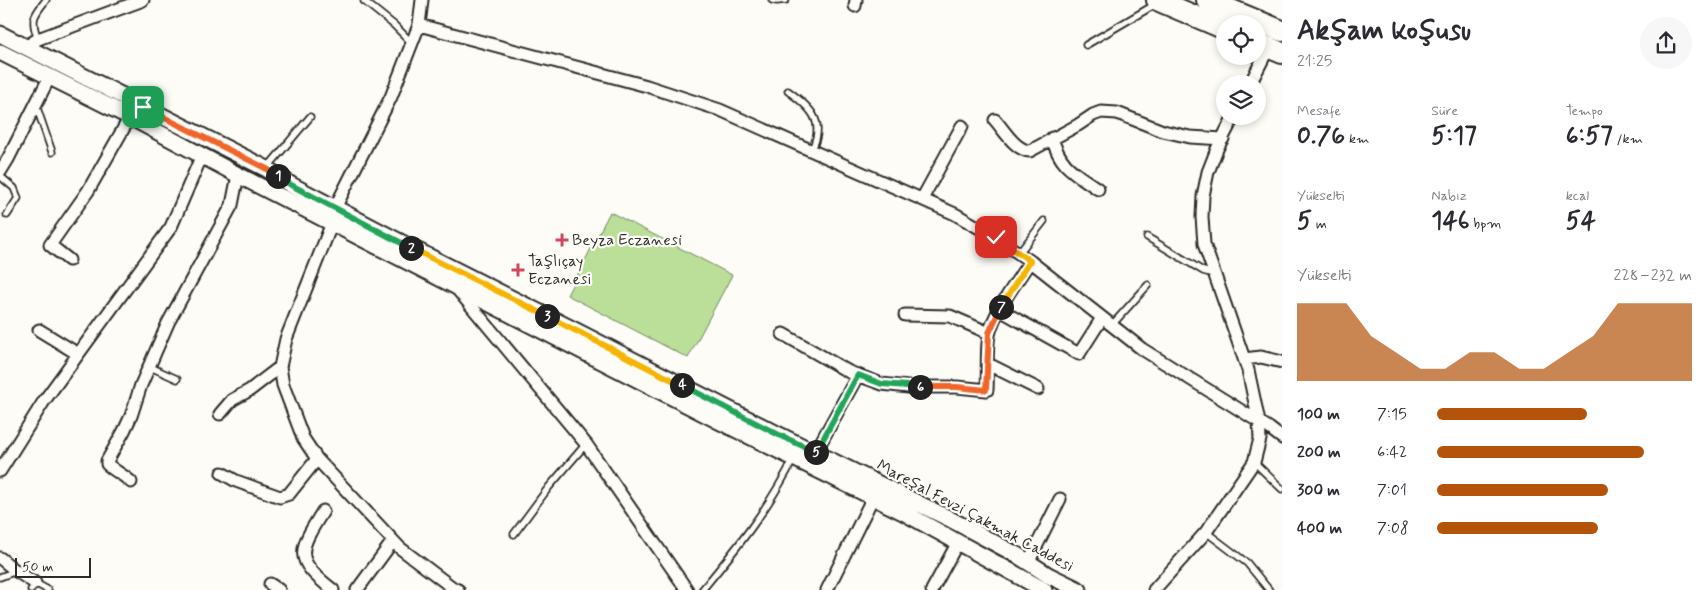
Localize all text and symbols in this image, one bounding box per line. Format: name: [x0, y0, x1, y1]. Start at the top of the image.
text: Akşam koşusu: [1297, 13, 1471, 50]
map controls: [1216, 15, 1266, 125]
button: locate: [1216, 15, 1266, 65]
button: share: [1640, 17, 1692, 69]
text: 21:25: [1297, 51, 1332, 72]
button: layers: [1216, 75, 1266, 125]
pin: [122, 86, 164, 128]
icon: arrive: [129, 93, 157, 121]
text: Mesafe: [1297, 102, 1341, 120]
text: Süre: [1431, 102, 1458, 120]
text: Tempo: [1566, 102, 1603, 120]
text: 0.76: [1297, 120, 1345, 153]
text: 5:17: [1431, 120, 1477, 153]
text: 6:57: [1566, 120, 1613, 153]
text: km: [1345, 130, 1369, 148]
text: /km: [1613, 130, 1643, 148]
pin: 1: [266, 164, 290, 188]
text: 1: [275, 167, 282, 185]
text: Yükselti: [1297, 187, 1344, 205]
text: Nabız: [1431, 187, 1467, 205]
text: kcal: [1566, 187, 1589, 205]
text: 5: [1297, 205, 1312, 238]
text: 146: [1431, 205, 1469, 238]
text: 54: [1566, 205, 1596, 238]
text: m: [1312, 215, 1327, 233]
text: bpm: [1469, 215, 1501, 233]
pin: [975, 216, 1017, 258]
icon: check: [982, 223, 1010, 251]
place label: Beyza Eczanesi: [572, 230, 682, 251]
marker: Beyza Eczanesi: [556, 234, 568, 246]
pin: 2: [398, 236, 424, 260]
text: 2: [408, 239, 415, 257]
place label: Taşlıçay Eczanesi: [528, 251, 592, 290]
marker: Taşlıçay Eczanesi: [512, 264, 524, 276]
text: Yükselti: [1297, 265, 1351, 286]
text: 228–232 m: [1614, 265, 1692, 286]
pin: 7: [988, 294, 1014, 320]
text: 7: [997, 298, 1006, 316]
pin: 3: [534, 304, 560, 328]
text: 3: [544, 307, 551, 325]
pin: 4: [670, 372, 694, 398]
pin: 6: [908, 374, 932, 400]
text: 4: [678, 376, 687, 394]
text: 6: [917, 378, 924, 396]
text: 100 m: [1297, 404, 1340, 425]
text: 7:15: [1377, 404, 1407, 425]
pin: 5: [804, 440, 828, 464]
text: 200 m: [1297, 442, 1341, 463]
text: 6:42: [1377, 442, 1407, 463]
text: 5: [812, 443, 821, 461]
street label: Mareşal Fevzi Çakmak Caddesi: [873, 455, 1077, 577]
text: 300 m: [1297, 480, 1340, 501]
text: 7:01: [1377, 480, 1407, 501]
text: 400 m: [1297, 518, 1342, 539]
text: 7:08: [1377, 518, 1409, 539]
scale bar: [15, 555, 91, 578]
text: 50 m: [22, 558, 53, 576]

